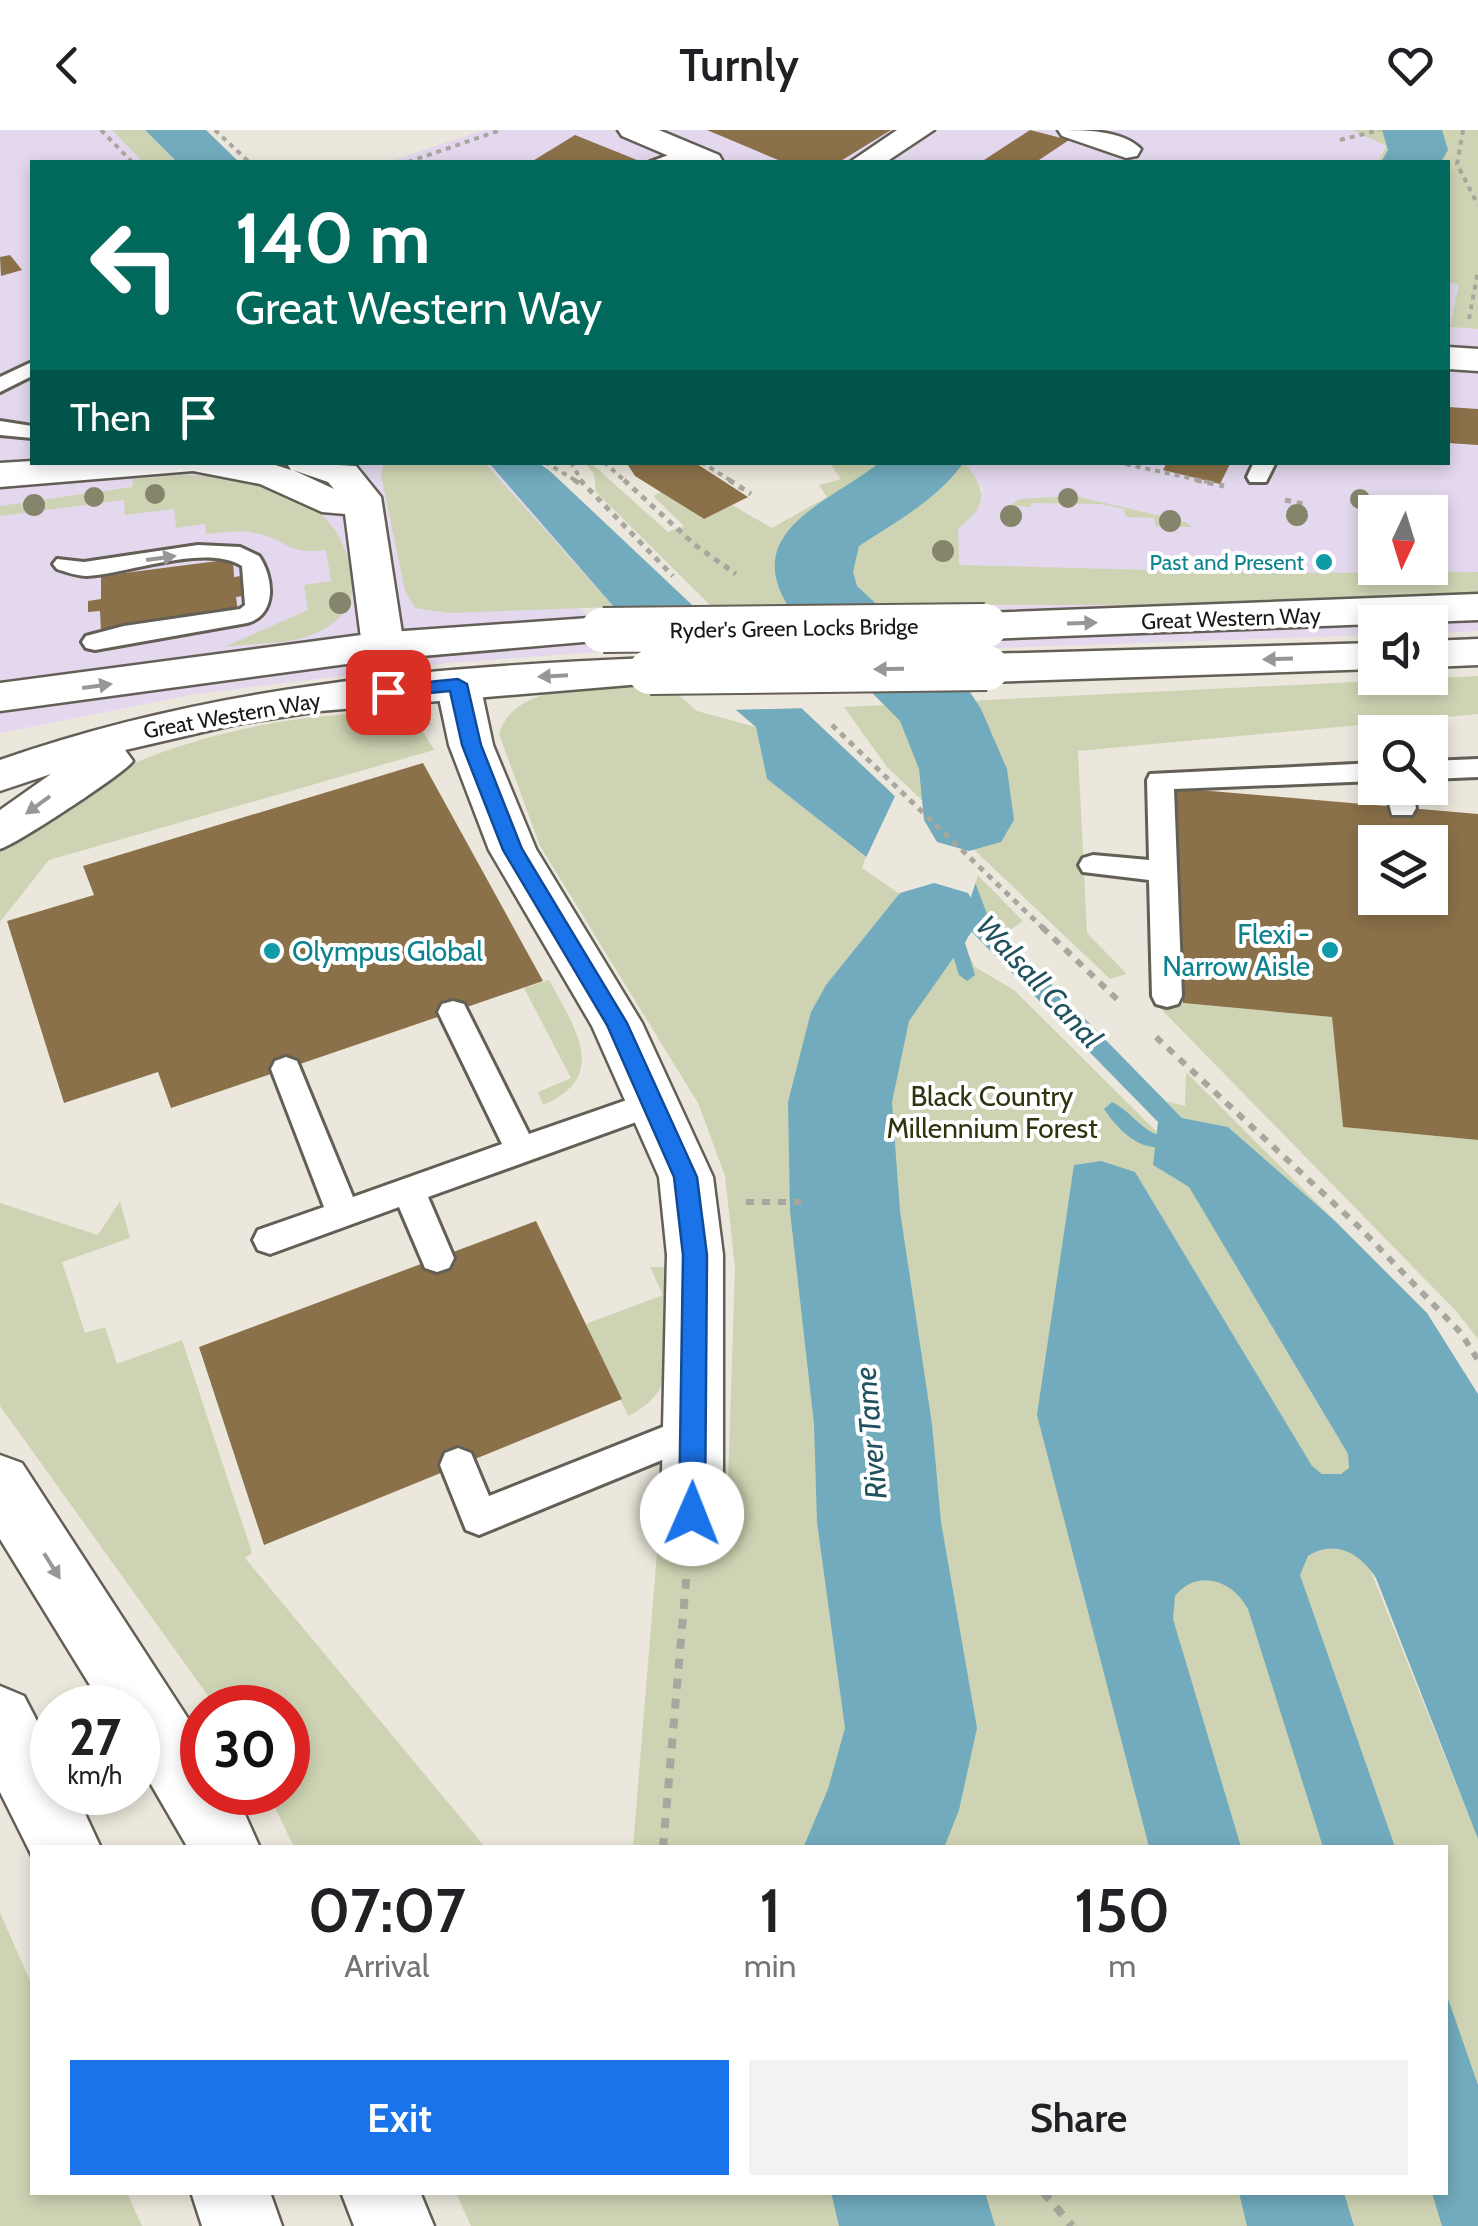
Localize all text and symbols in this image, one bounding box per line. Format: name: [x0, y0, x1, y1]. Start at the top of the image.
icon: back: [40, 38, 95, 93]
text: Turnly: [679, 38, 799, 92]
icon: heart: [1383, 38, 1438, 93]
text: 140 m: [235, 195, 430, 281]
icon: left: [70, 200, 200, 330]
text: Great Western Way: [235, 281, 602, 335]
icon: arrive: [171, 390, 226, 445]
text: Then: [70, 394, 151, 441]
north arrow: [1358, 495, 1448, 585]
map controls: [1358, 495, 1448, 915]
one-way arrow: [146, 549, 177, 565]
place label: Past and Present: [1149, 549, 1305, 576]
marker: Past and Present: [1313, 551, 1335, 573]
street label: Great Western Way: [1141, 602, 1321, 635]
button: sound: [1358, 605, 1448, 695]
street label: Ryder's Green Locks Bridge: [669, 613, 919, 644]
one-way arrow: [1067, 615, 1099, 631]
pin: [346, 650, 431, 735]
one-way arrow: [1261, 652, 1293, 668]
one-way arrow: [873, 661, 905, 677]
icon: arrive: [361, 665, 416, 720]
one-way arrow: [536, 668, 568, 684]
one-way arrow: [82, 677, 113, 693]
street label: Great Western Way: [141, 687, 323, 744]
button: search: [1358, 715, 1448, 805]
one-way arrow: [25, 795, 51, 814]
button: layers: [1358, 825, 1448, 915]
water label: Walsall Canal: [968, 907, 1110, 1056]
place label: Flexi - Narrow Aisle: [1162, 917, 1310, 983]
place label: Olympus Global: [292, 934, 483, 968]
marker: Flexi - Narrow Aisle: [1319, 939, 1341, 961]
marker: Olympus Global: [261, 940, 283, 962]
park label: Black Country Millennium Forest: [886, 1079, 1098, 1145]
water label: River Tame: [846, 1365, 895, 1501]
position arrow: [640, 1462, 744, 1566]
one-way arrow: [43, 1552, 61, 1580]
speed limit sign: 30: [180, 1685, 310, 1815]
text: 27: [69, 1707, 121, 1768]
text: km/h: [68, 1760, 122, 1790]
text: 07:07: [308, 1874, 466, 1947]
text: 1: [759, 1874, 781, 1947]
text: 150: [1074, 1874, 1170, 1947]
text: Arrival: [344, 1946, 429, 1985]
text: min: [744, 1946, 796, 1985]
text: m: [1108, 1946, 1136, 1985]
button: Exit: [70, 2060, 729, 2175]
button: Share: [749, 2060, 1408, 2175]

